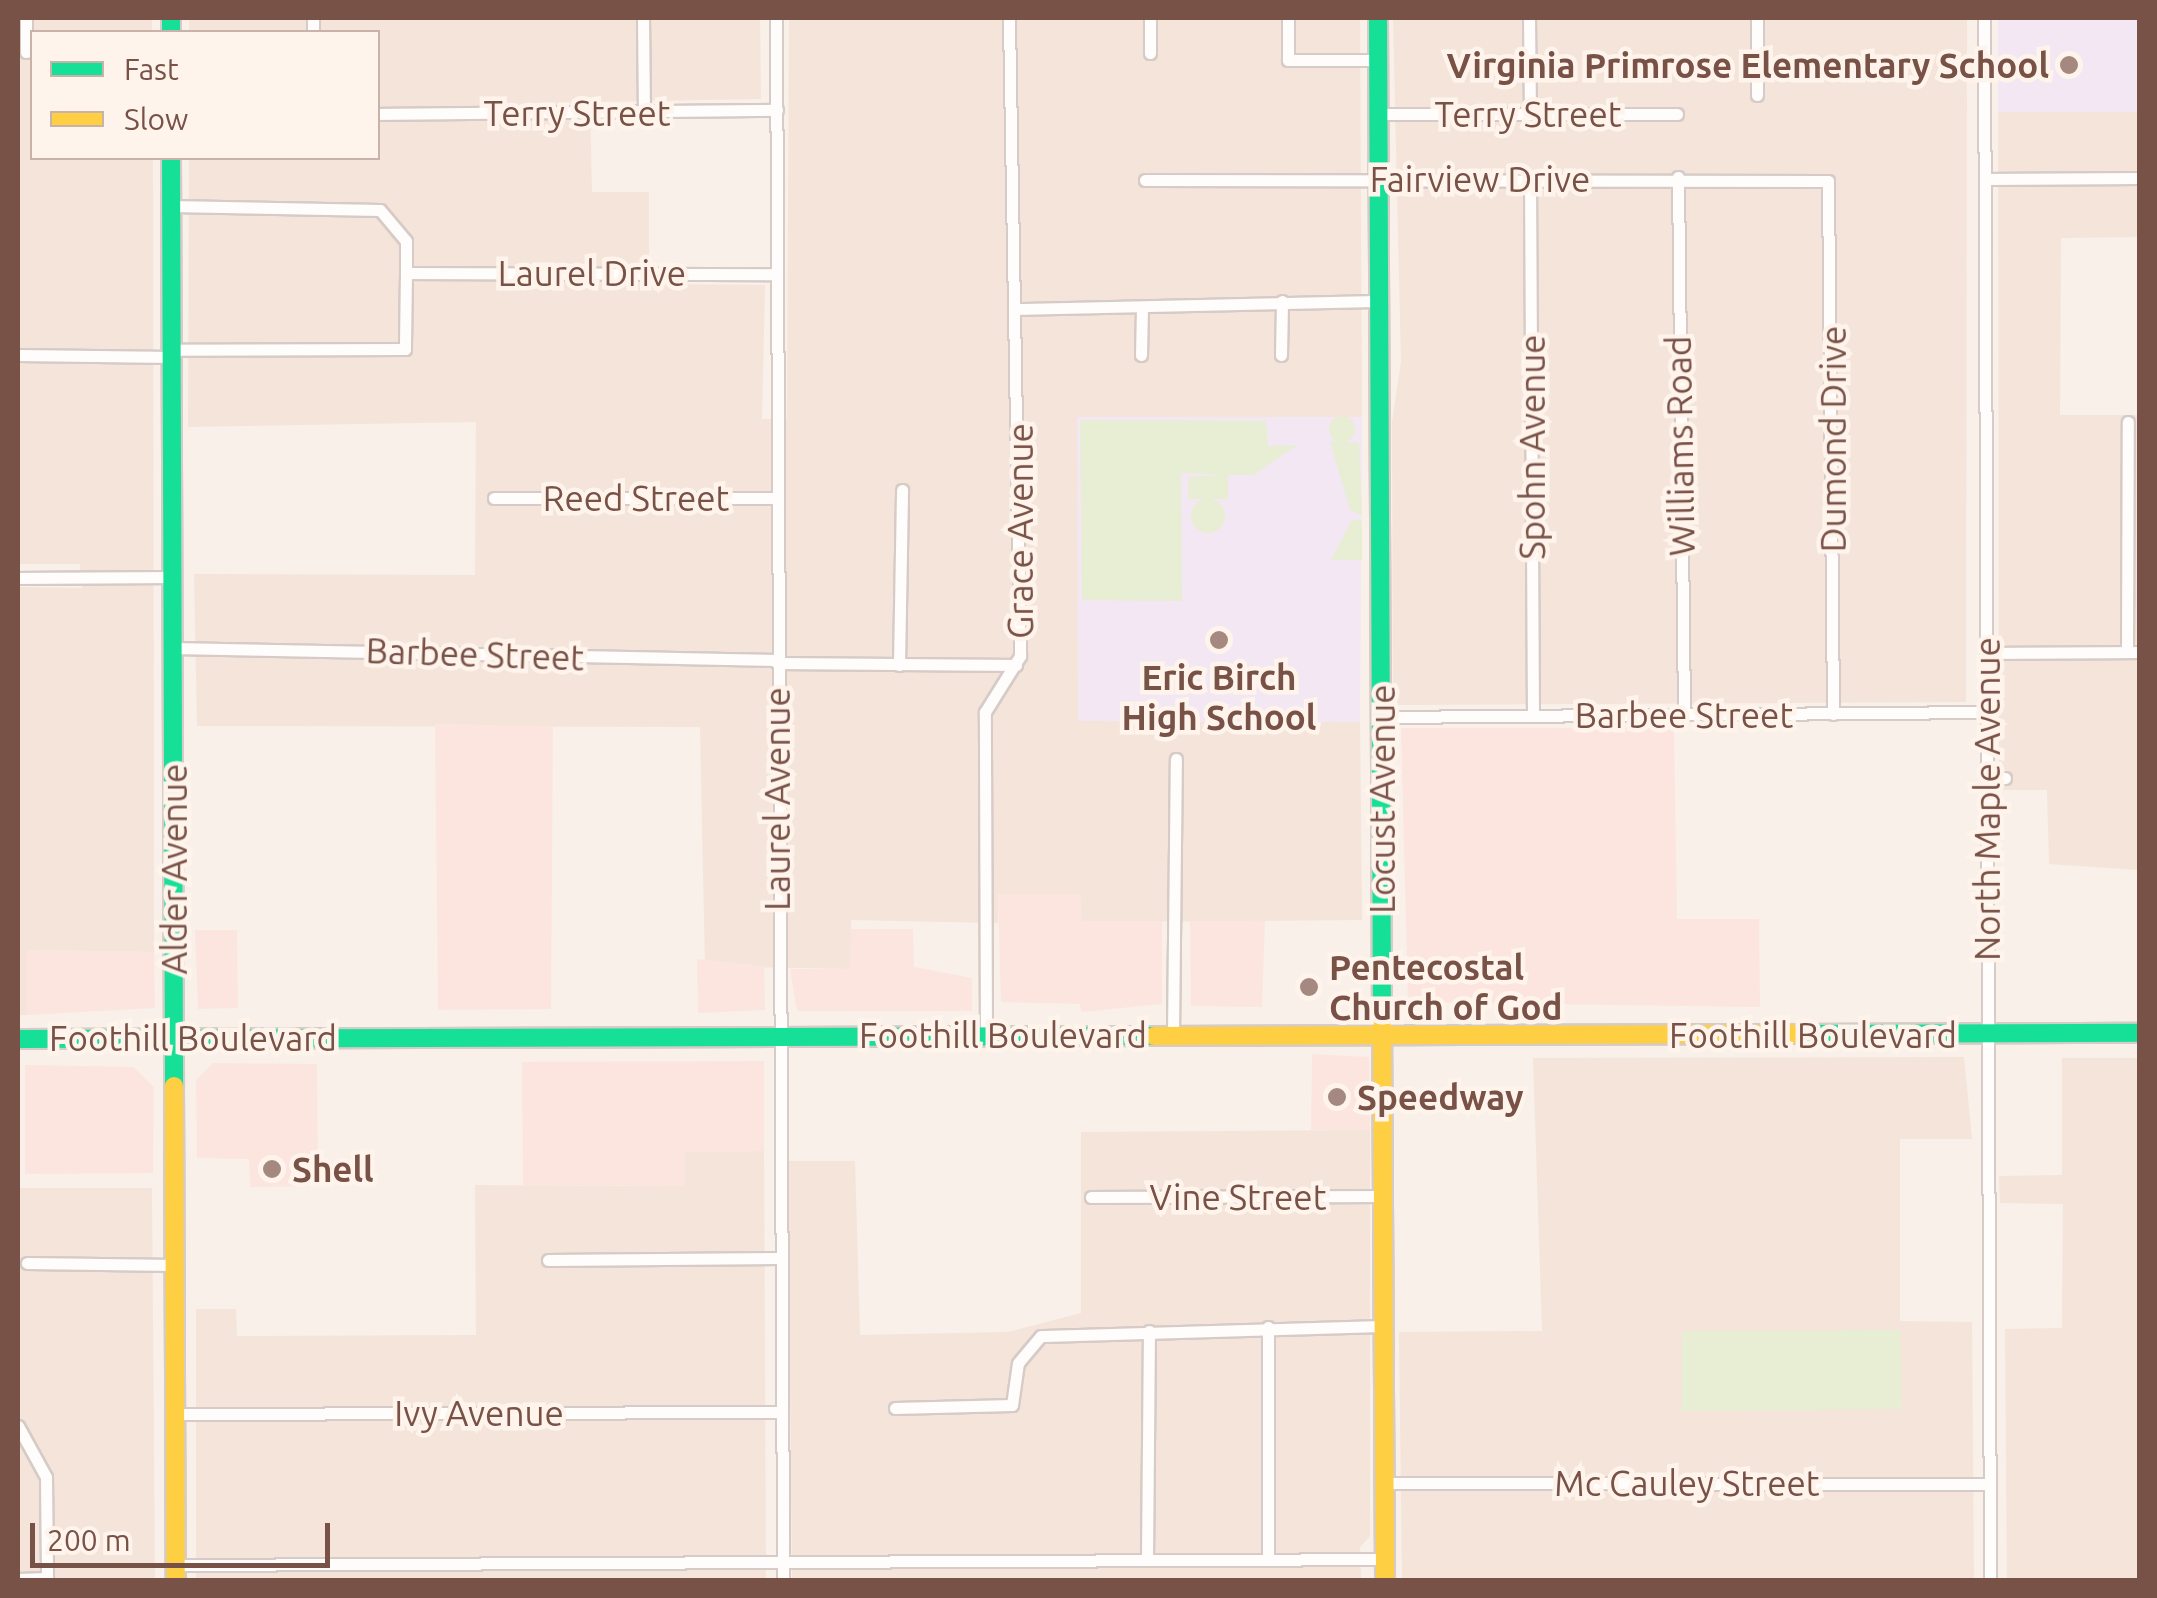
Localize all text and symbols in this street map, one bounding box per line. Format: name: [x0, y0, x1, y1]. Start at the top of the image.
legend: [30, 30, 380, 160]
place label: Virginia Primrose Elementary School: [1447, 44, 2049, 86]
text: Fast: [124, 52, 179, 86]
marker: Virginia Primrose Elementary School: [2058, 54, 2080, 76]
street label: Terry Street: [483, 92, 671, 134]
street label: Terry Street: [1434, 93, 1622, 135]
text: Slow: [124, 102, 188, 136]
street label: Fairview Drive: [1370, 158, 1590, 200]
street label: Laurel Drive: [498, 252, 686, 294]
street label: Dumond Drive: [1812, 326, 1854, 552]
street label: Spohn Avenue: [1511, 334, 1553, 560]
street label: Williams Road: [1657, 335, 1703, 557]
street label: Grace Avenue: [999, 423, 1041, 639]
street label: Reed Street: [543, 477, 729, 519]
street label: Barbee Street: [365, 629, 585, 679]
marker: Eric Birch High School: [1208, 629, 1230, 651]
street label: North Maple Avenue: [1966, 637, 2008, 961]
place label: Eric Birch High School: [1122, 656, 1316, 738]
street label: Locust Avenue: [1361, 684, 1403, 914]
street label: Laurel Avenue: [756, 687, 798, 911]
street label: Barbee Street: [1575, 694, 1793, 736]
street label: Alder Avenue: [153, 764, 195, 974]
place label: Pentecostal Church of God: [1329, 946, 1562, 1028]
marker: Pentecostal Church of God: [1298, 976, 1320, 998]
street label: Foothill Boulevard: [859, 1014, 1147, 1056]
street label: Foothill Boulevard: [1669, 1014, 1957, 1056]
street label: Foothill Boulevard: [49, 1017, 337, 1059]
place label: Speedway: [1357, 1076, 1523, 1118]
marker: Speedway: [1326, 1086, 1348, 1108]
place label: Shell: [292, 1148, 374, 1190]
marker: Shell: [261, 1158, 283, 1180]
street label: Vine Street: [1150, 1176, 1326, 1218]
street label: Ivy Avenue: [394, 1392, 564, 1434]
street label: Mc Cauley Street: [1554, 1462, 1820, 1504]
scale bar: [35, 1503, 335, 1565]
text: 200 m: [47, 1523, 131, 1557]

